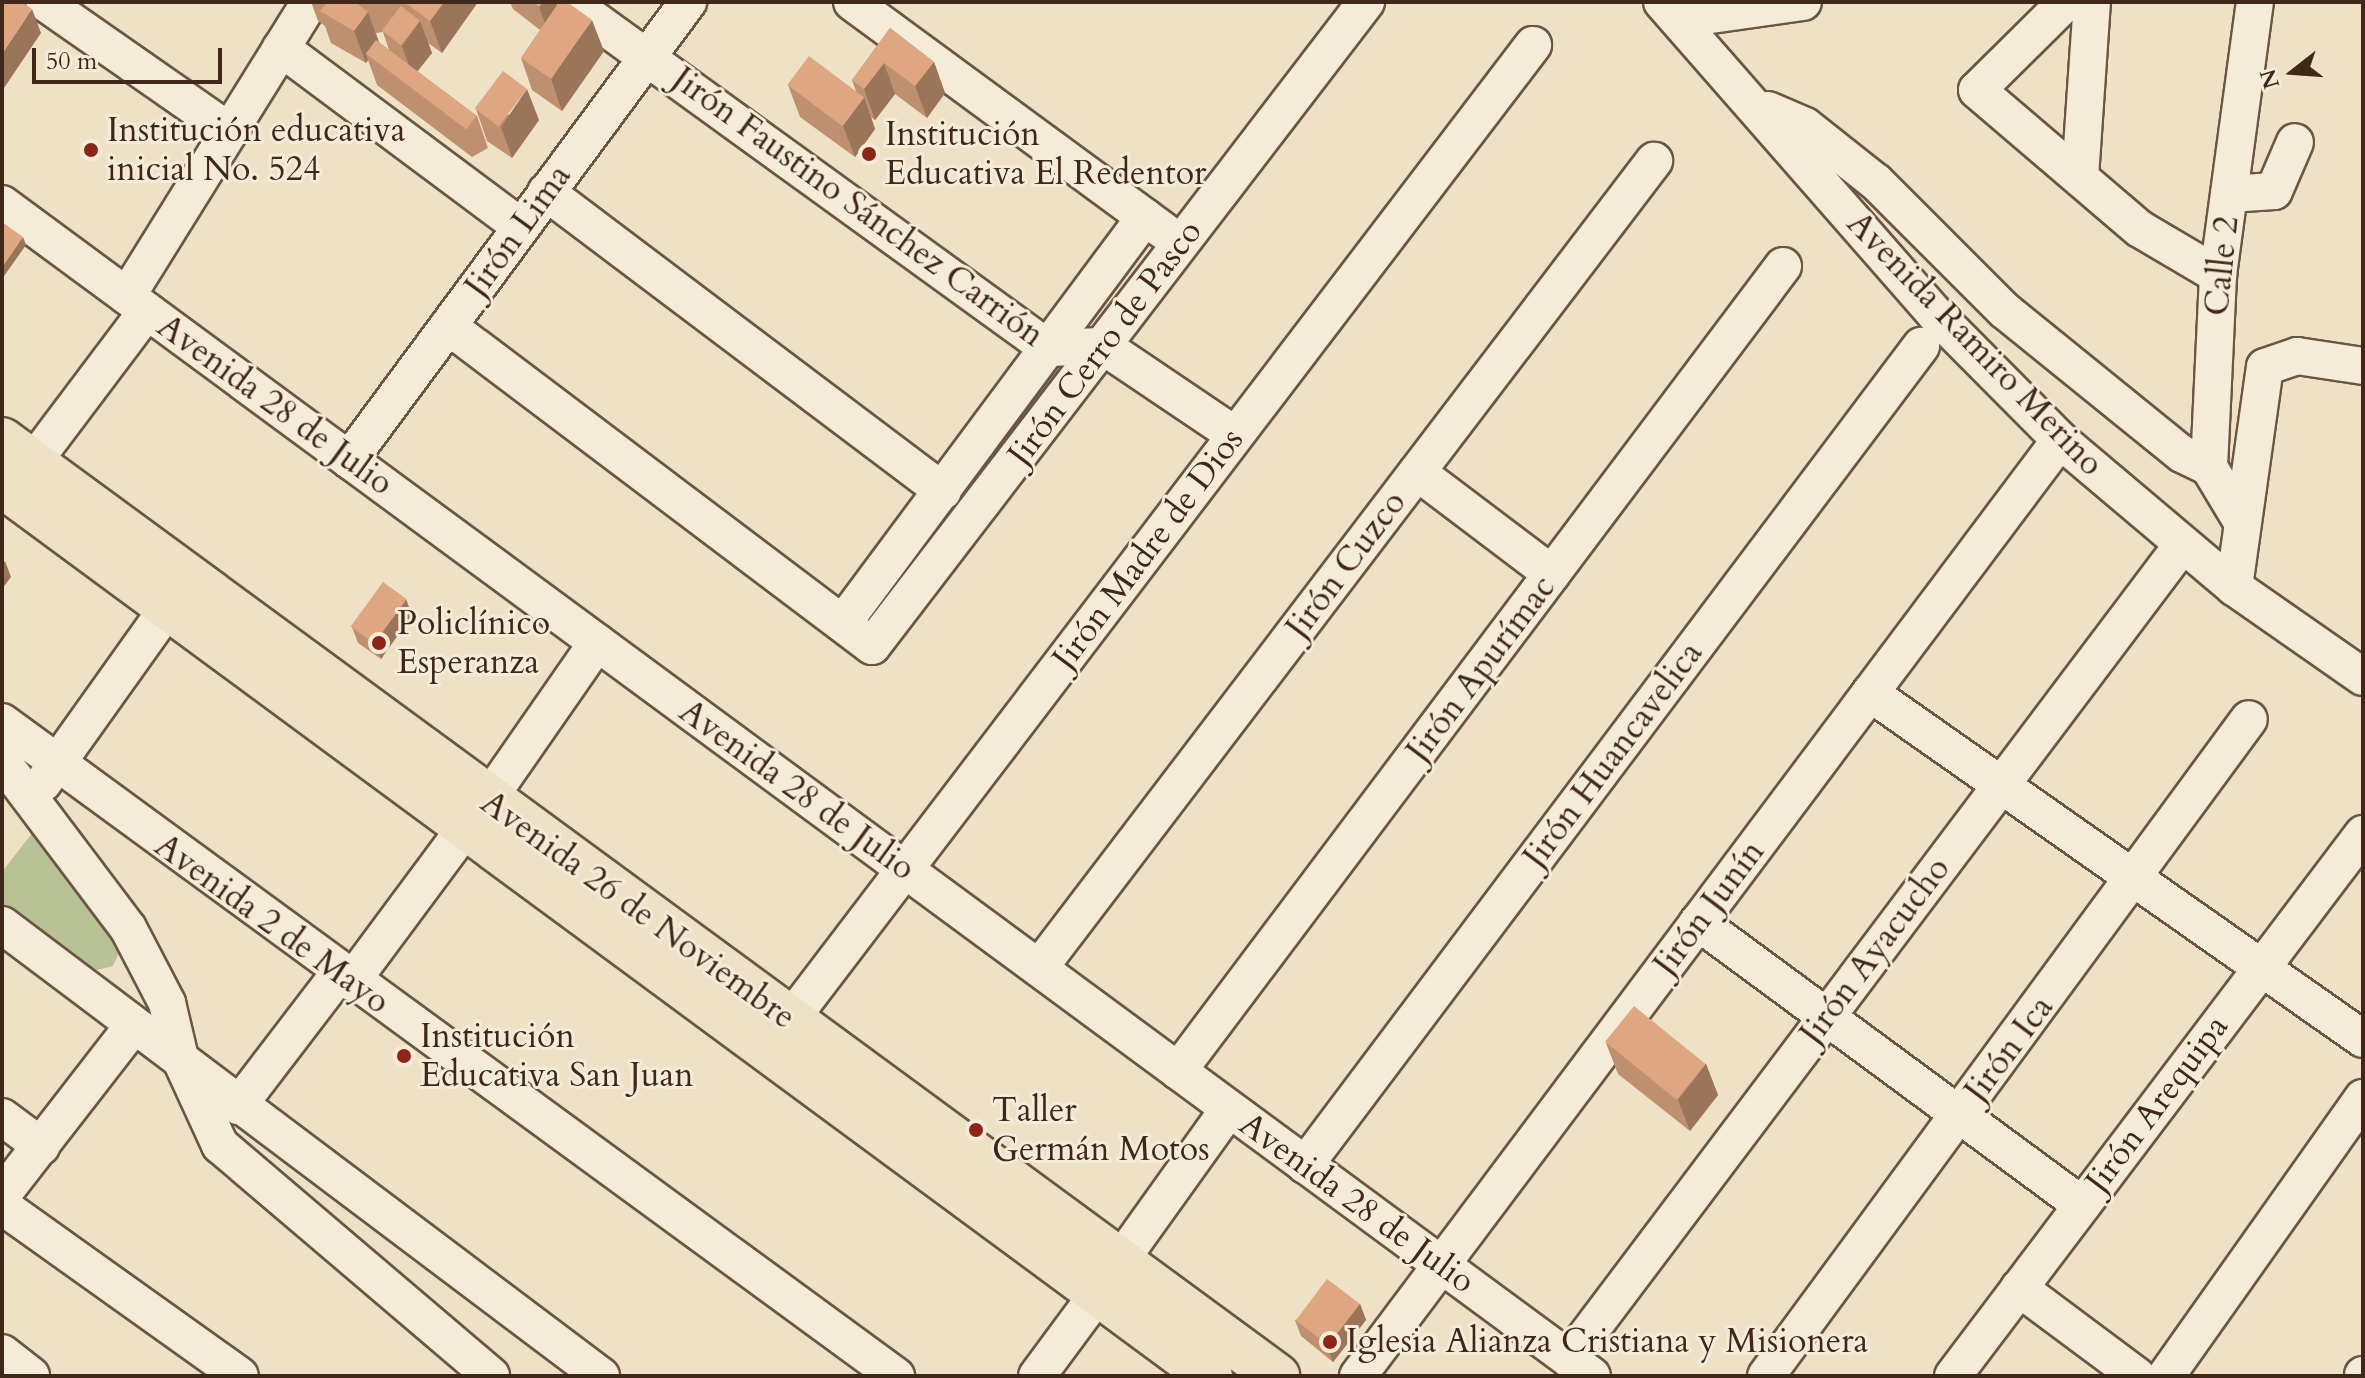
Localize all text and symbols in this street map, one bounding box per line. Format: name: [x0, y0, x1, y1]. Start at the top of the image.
scale bar: [36, 32, 226, 82]
north arrow: [2253, 32, 2333, 112]
text: 50 m: [46, 45, 97, 78]
street label: Jirón Faustino Sánchez Carrión: [664, 58, 1052, 356]
text: N: [2253, 66, 2287, 93]
place label: Institución educativa inicial No. 524: [107, 110, 405, 190]
place label: Institución Educativa El Redentor: [885, 114, 1206, 194]
marker: Institución educativa inicial No. 524: [82, 141, 100, 159]
marker: Institución Educativa El Redentor: [860, 145, 878, 163]
street label: Jirón Lima: [456, 157, 580, 305]
street label: Avenida Ramiro Merino: [1838, 203, 2112, 485]
street label: Jirón Cerro de Pasco: [999, 212, 1211, 474]
street label: Calle 2: [2196, 214, 2248, 318]
street label: Avenida 28 de Julio: [149, 306, 401, 504]
street label: Jirón Madre de Dios: [1044, 420, 1252, 678]
street label: Jirón Cuzco: [1277, 483, 1415, 647]
street label: Jirón Apurímac: [1398, 568, 1564, 770]
place label: Policlínico Esperanza: [397, 603, 550, 682]
marker: Policlínico Esperanza: [368, 632, 390, 654]
street label: Jirón Huancavelica: [1515, 634, 1711, 876]
street label: Avenida 28 de Julio: [671, 691, 923, 889]
street label: Avenida 26 de Noviembre: [473, 782, 803, 1038]
street label: Avenida 2 de Mayo: [147, 825, 397, 1023]
street label: Jirón Junín: [1645, 832, 1773, 984]
street label: Jirón Ayacucho: [1791, 849, 1959, 1053]
street label: Jirón Ica: [1956, 988, 2062, 1110]
street label: Jirón Arequipa: [2077, 1007, 2237, 1201]
place label: Institución Educativa San Juan: [420, 1016, 694, 1096]
marker: Institución Educativa San Juan: [395, 1047, 413, 1065]
place label: Taller Germán Motos: [992, 1090, 1210, 1170]
street label: Avenida 28 de Julio: [1231, 1104, 1483, 1302]
marker: Taller Germán Motos: [967, 1121, 985, 1139]
place label: Iglesia Alianza Cristiana y Misionera: [1346, 1322, 1868, 1362]
marker: Iglesia Alianza Cristiana y Misionera: [1321, 1333, 1339, 1351]

